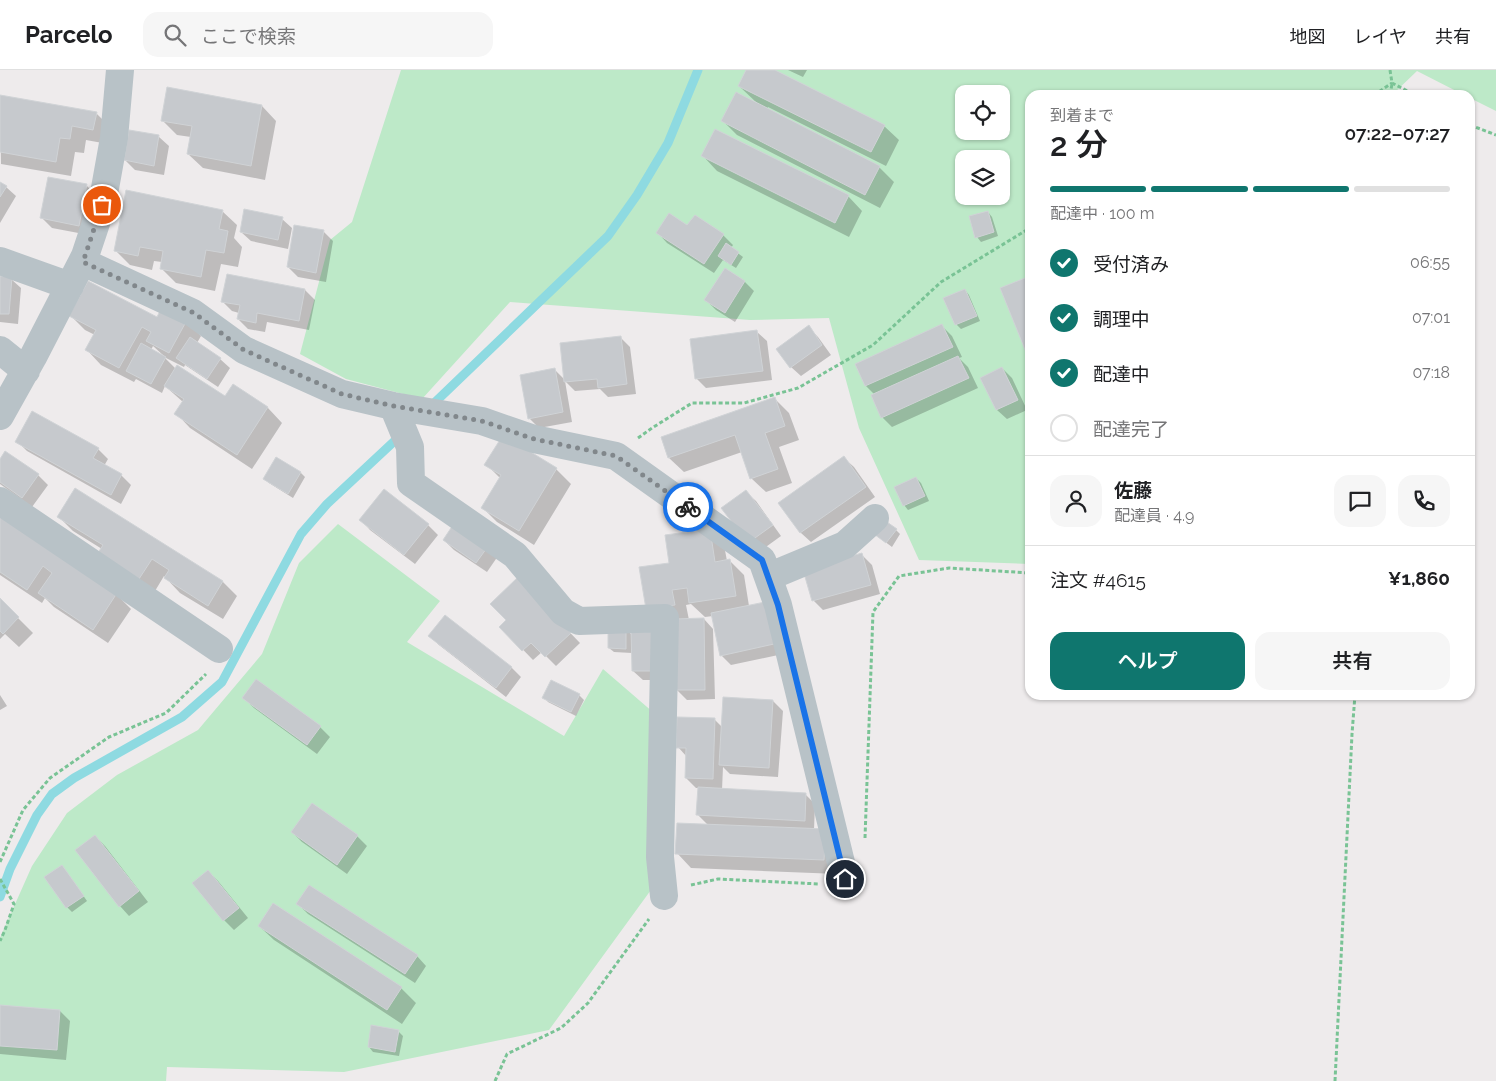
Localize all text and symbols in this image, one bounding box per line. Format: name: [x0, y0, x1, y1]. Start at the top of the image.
search box: [143, 12, 493, 57]
text: Parcelo: [25, 20, 113, 49]
icon: search: [161, 21, 189, 49]
text: ここで検索: [201, 25, 296, 47]
text: 地図: [1290, 26, 1326, 47]
text: レイヤ: [1354, 26, 1407, 47]
text: 共有: [1435, 26, 1471, 47]
map controls: [955, 85, 1010, 205]
button: locate: [955, 85, 1010, 140]
text: 到着まで: [1050, 106, 1114, 125]
text: 07:22–07:27: [1344, 122, 1450, 144]
text: 2 分: [1050, 126, 1107, 163]
button: layers: [955, 150, 1010, 205]
pin: [81, 184, 123, 226]
icon: bag: [88, 191, 116, 219]
text: 配達中 · 100 m: [1050, 204, 1154, 223]
icon: check: [1050, 249, 1078, 277]
text: 受付済み: [1093, 253, 1169, 275]
text: 06:55: [1410, 253, 1450, 272]
icon: check: [1050, 304, 1078, 332]
text: 調理中: [1093, 308, 1150, 330]
text: 07:01: [1412, 308, 1450, 327]
icon: check: [1050, 359, 1078, 387]
text: 配達中: [1093, 363, 1150, 385]
text: 07:18: [1412, 363, 1450, 382]
text: 配達完了: [1093, 418, 1169, 440]
button: person: [1050, 475, 1102, 527]
button: chat: [1334, 475, 1386, 527]
button: phone: [1398, 475, 1450, 527]
text: 佐藤: [1114, 479, 1152, 501]
courier: [663, 482, 713, 532]
icon: bike: [674, 493, 702, 521]
text: 配達員 · 4.9: [1114, 506, 1194, 525]
text: ¥1,860: [1388, 567, 1450, 589]
text: 注文 #4615: [1050, 569, 1146, 591]
button: ヘルプ: [1050, 632, 1245, 690]
button: 共有: [1255, 632, 1450, 690]
pin: [824, 858, 866, 900]
icon: home: [831, 865, 859, 893]

